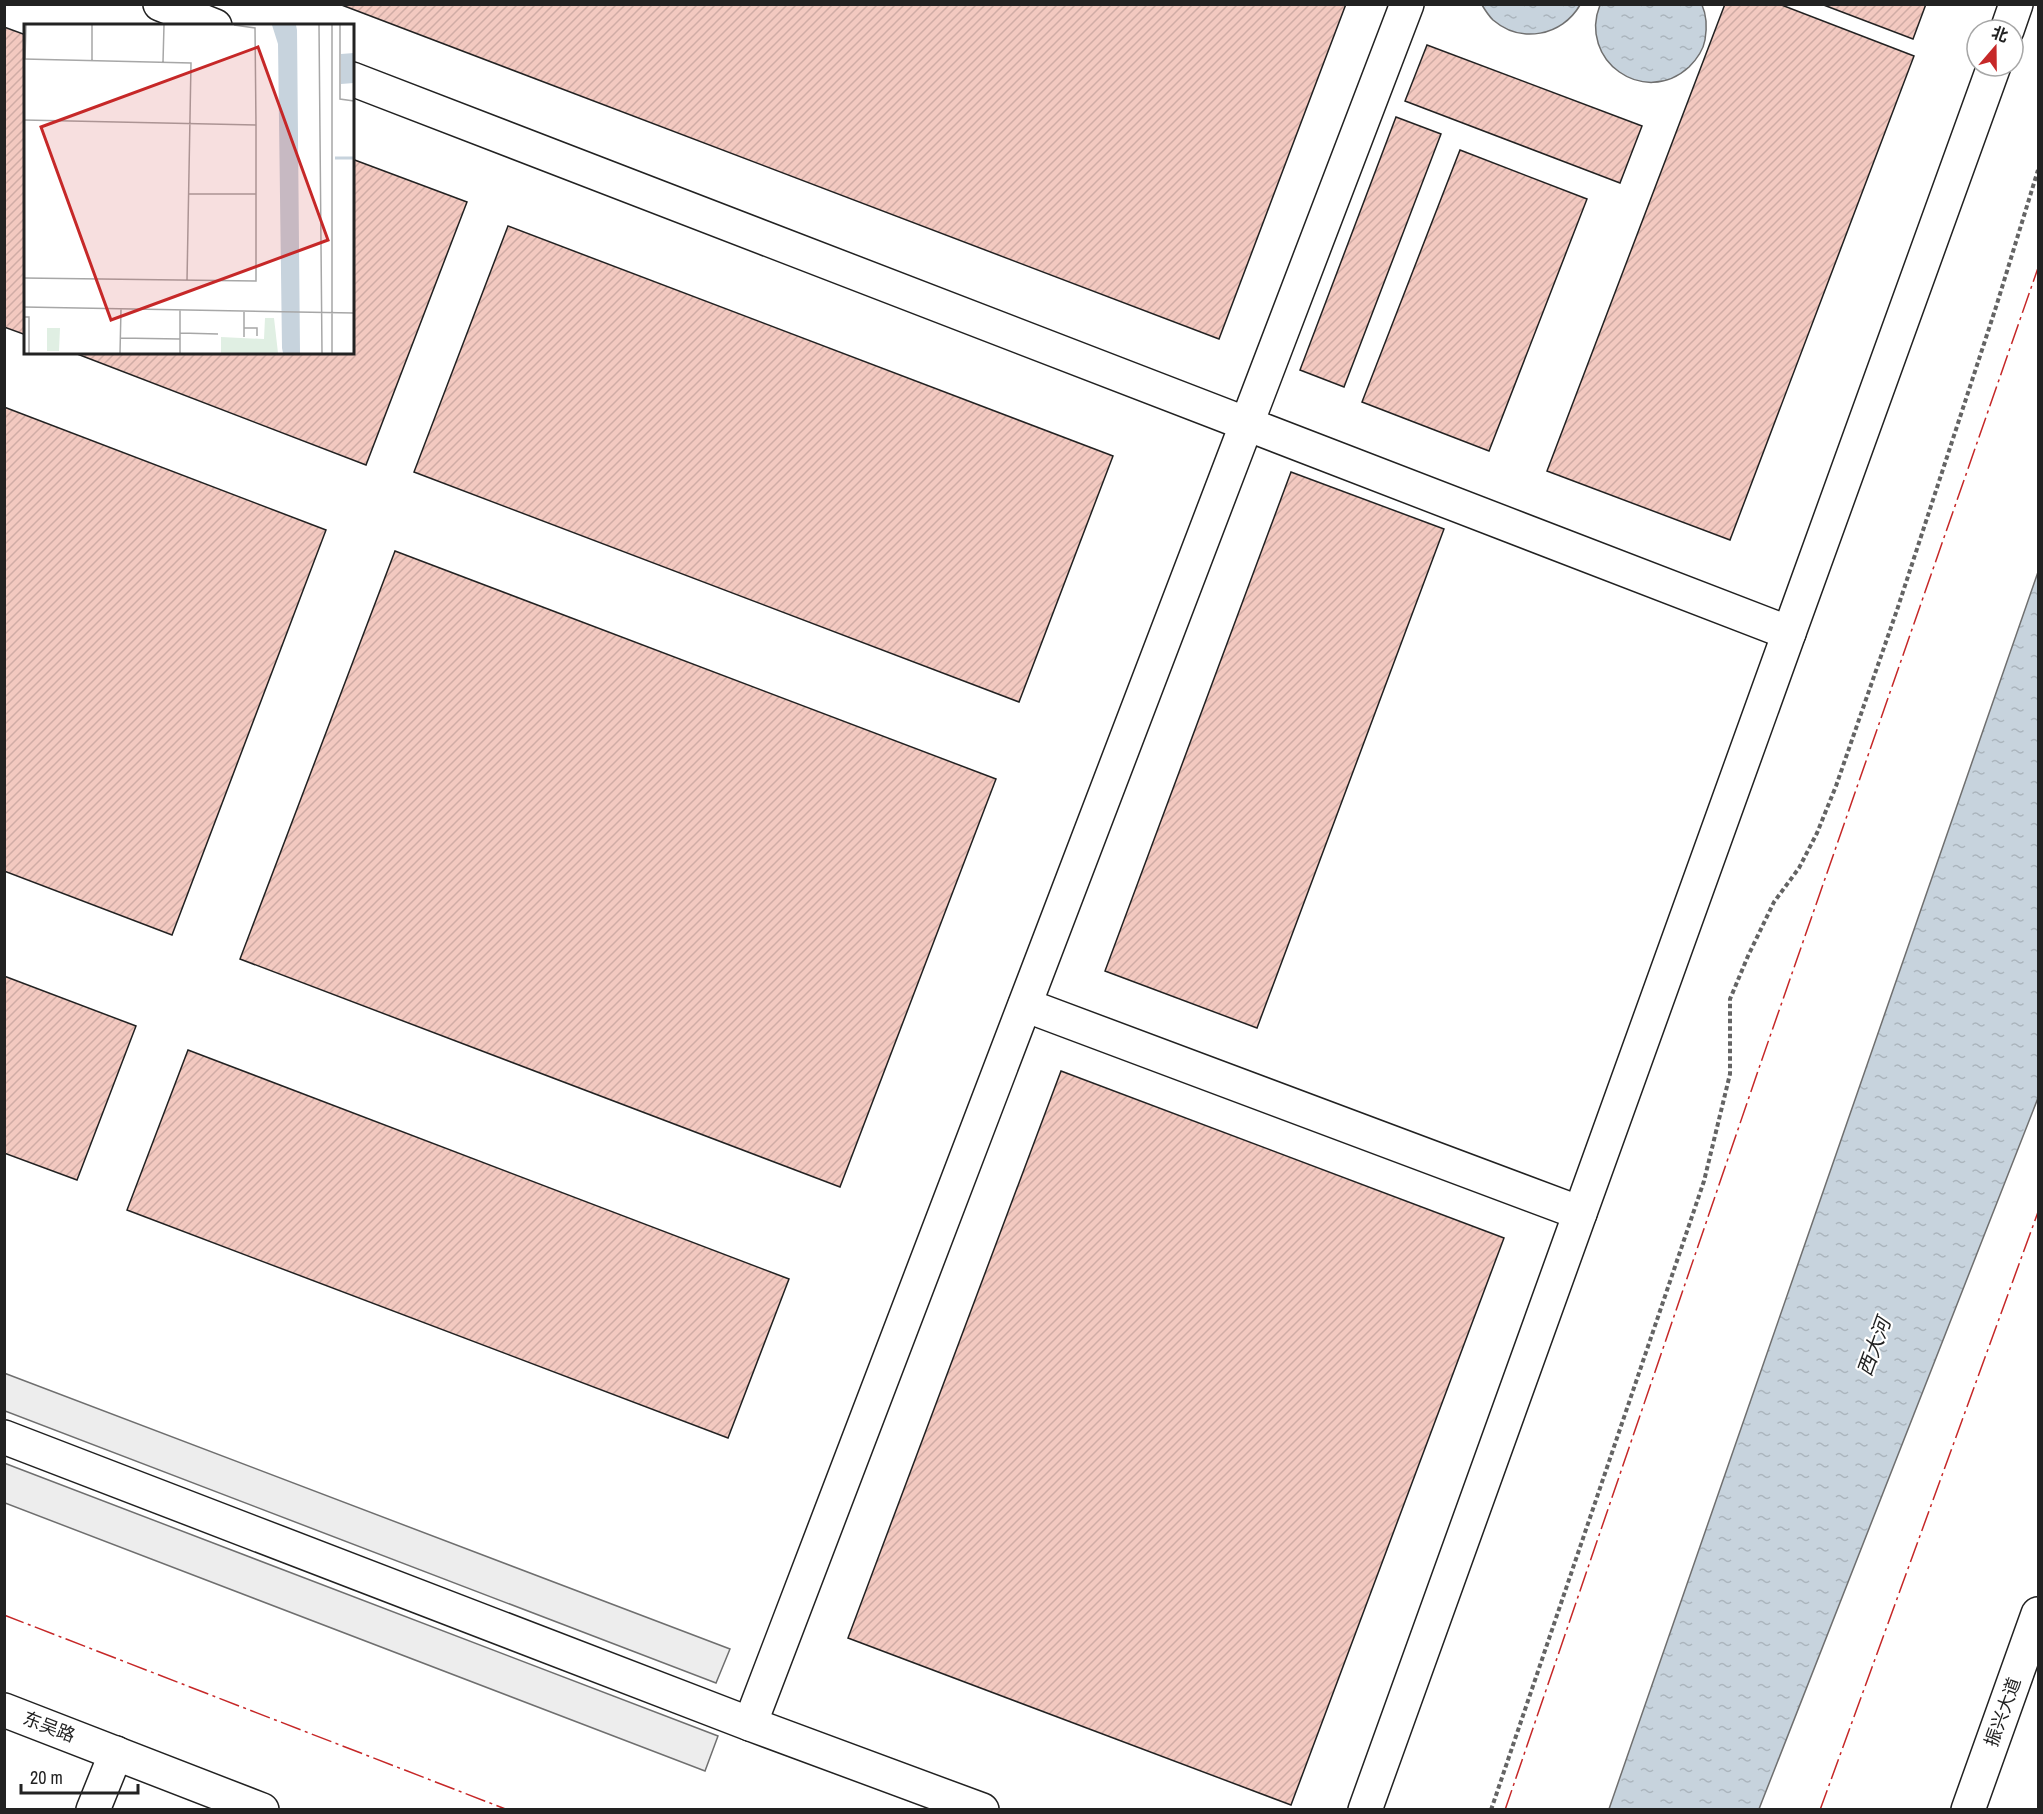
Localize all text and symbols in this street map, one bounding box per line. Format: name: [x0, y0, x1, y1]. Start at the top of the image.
north arrow: [1965, 18, 2025, 78]
text: 北: [1989, 21, 2011, 47]
inset map: [24, 24, 354, 354]
water label: 西大河: [1851, 1310, 1898, 1380]
street label: 振兴大道: [1978, 1674, 2027, 1750]
street label: 东吴路: [19, 1705, 79, 1748]
scale bar: [21, 1757, 138, 1795]
text: 20 m: [30, 1765, 63, 1790]

